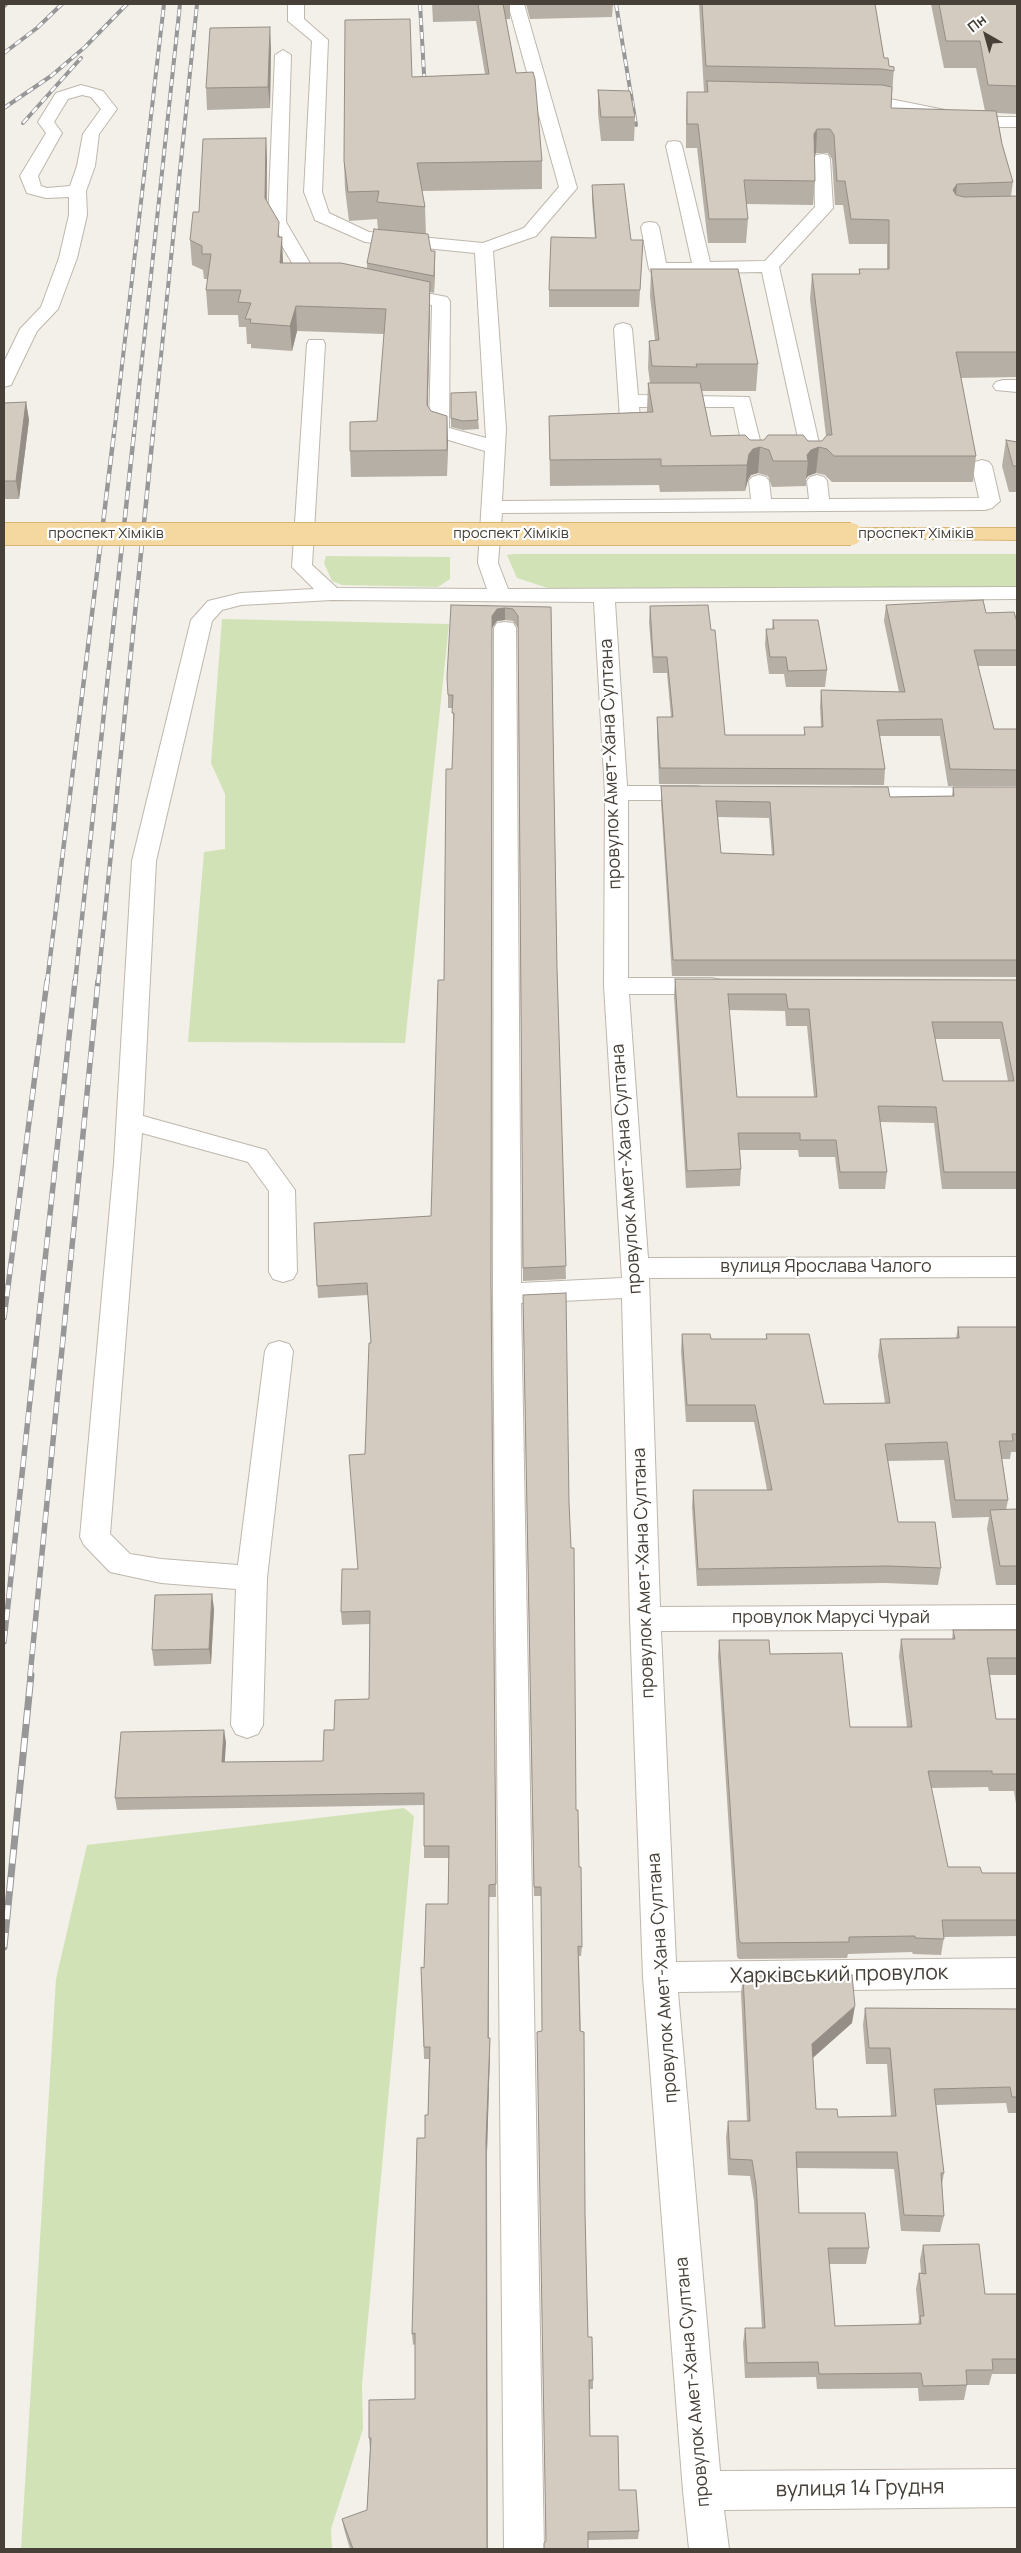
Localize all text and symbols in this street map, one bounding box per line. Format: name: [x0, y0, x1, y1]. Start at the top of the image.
text: Пн: [963, 9, 990, 36]
north arrow: [961, 10, 1011, 60]
street label: проспект Хіміків: [48, 525, 164, 543]
street label: проспект Хіміків: [453, 525, 569, 543]
street label: проспект Хіміків: [858, 525, 974, 543]
street label: провулок Амет-Хана Султана: [596, 638, 626, 890]
street label: провулок Амет-Хана Султана: [607, 1043, 647, 1295]
street label: вулиця Ярослава Чалого: [720, 1256, 932, 1278]
street label: провулок Амет-Хана Султана: [629, 1447, 659, 1699]
street label: провулок Марусі Чурай: [732, 1607, 930, 1629]
street label: провулок Амет-Хана Султана: [643, 1852, 683, 2104]
street label: Харківський провулок: [730, 1960, 948, 1990]
street label: провулок Амет-Хана Султана: [671, 2256, 715, 2508]
street label: вулиця 14 Грудня: [775, 2475, 945, 2503]

